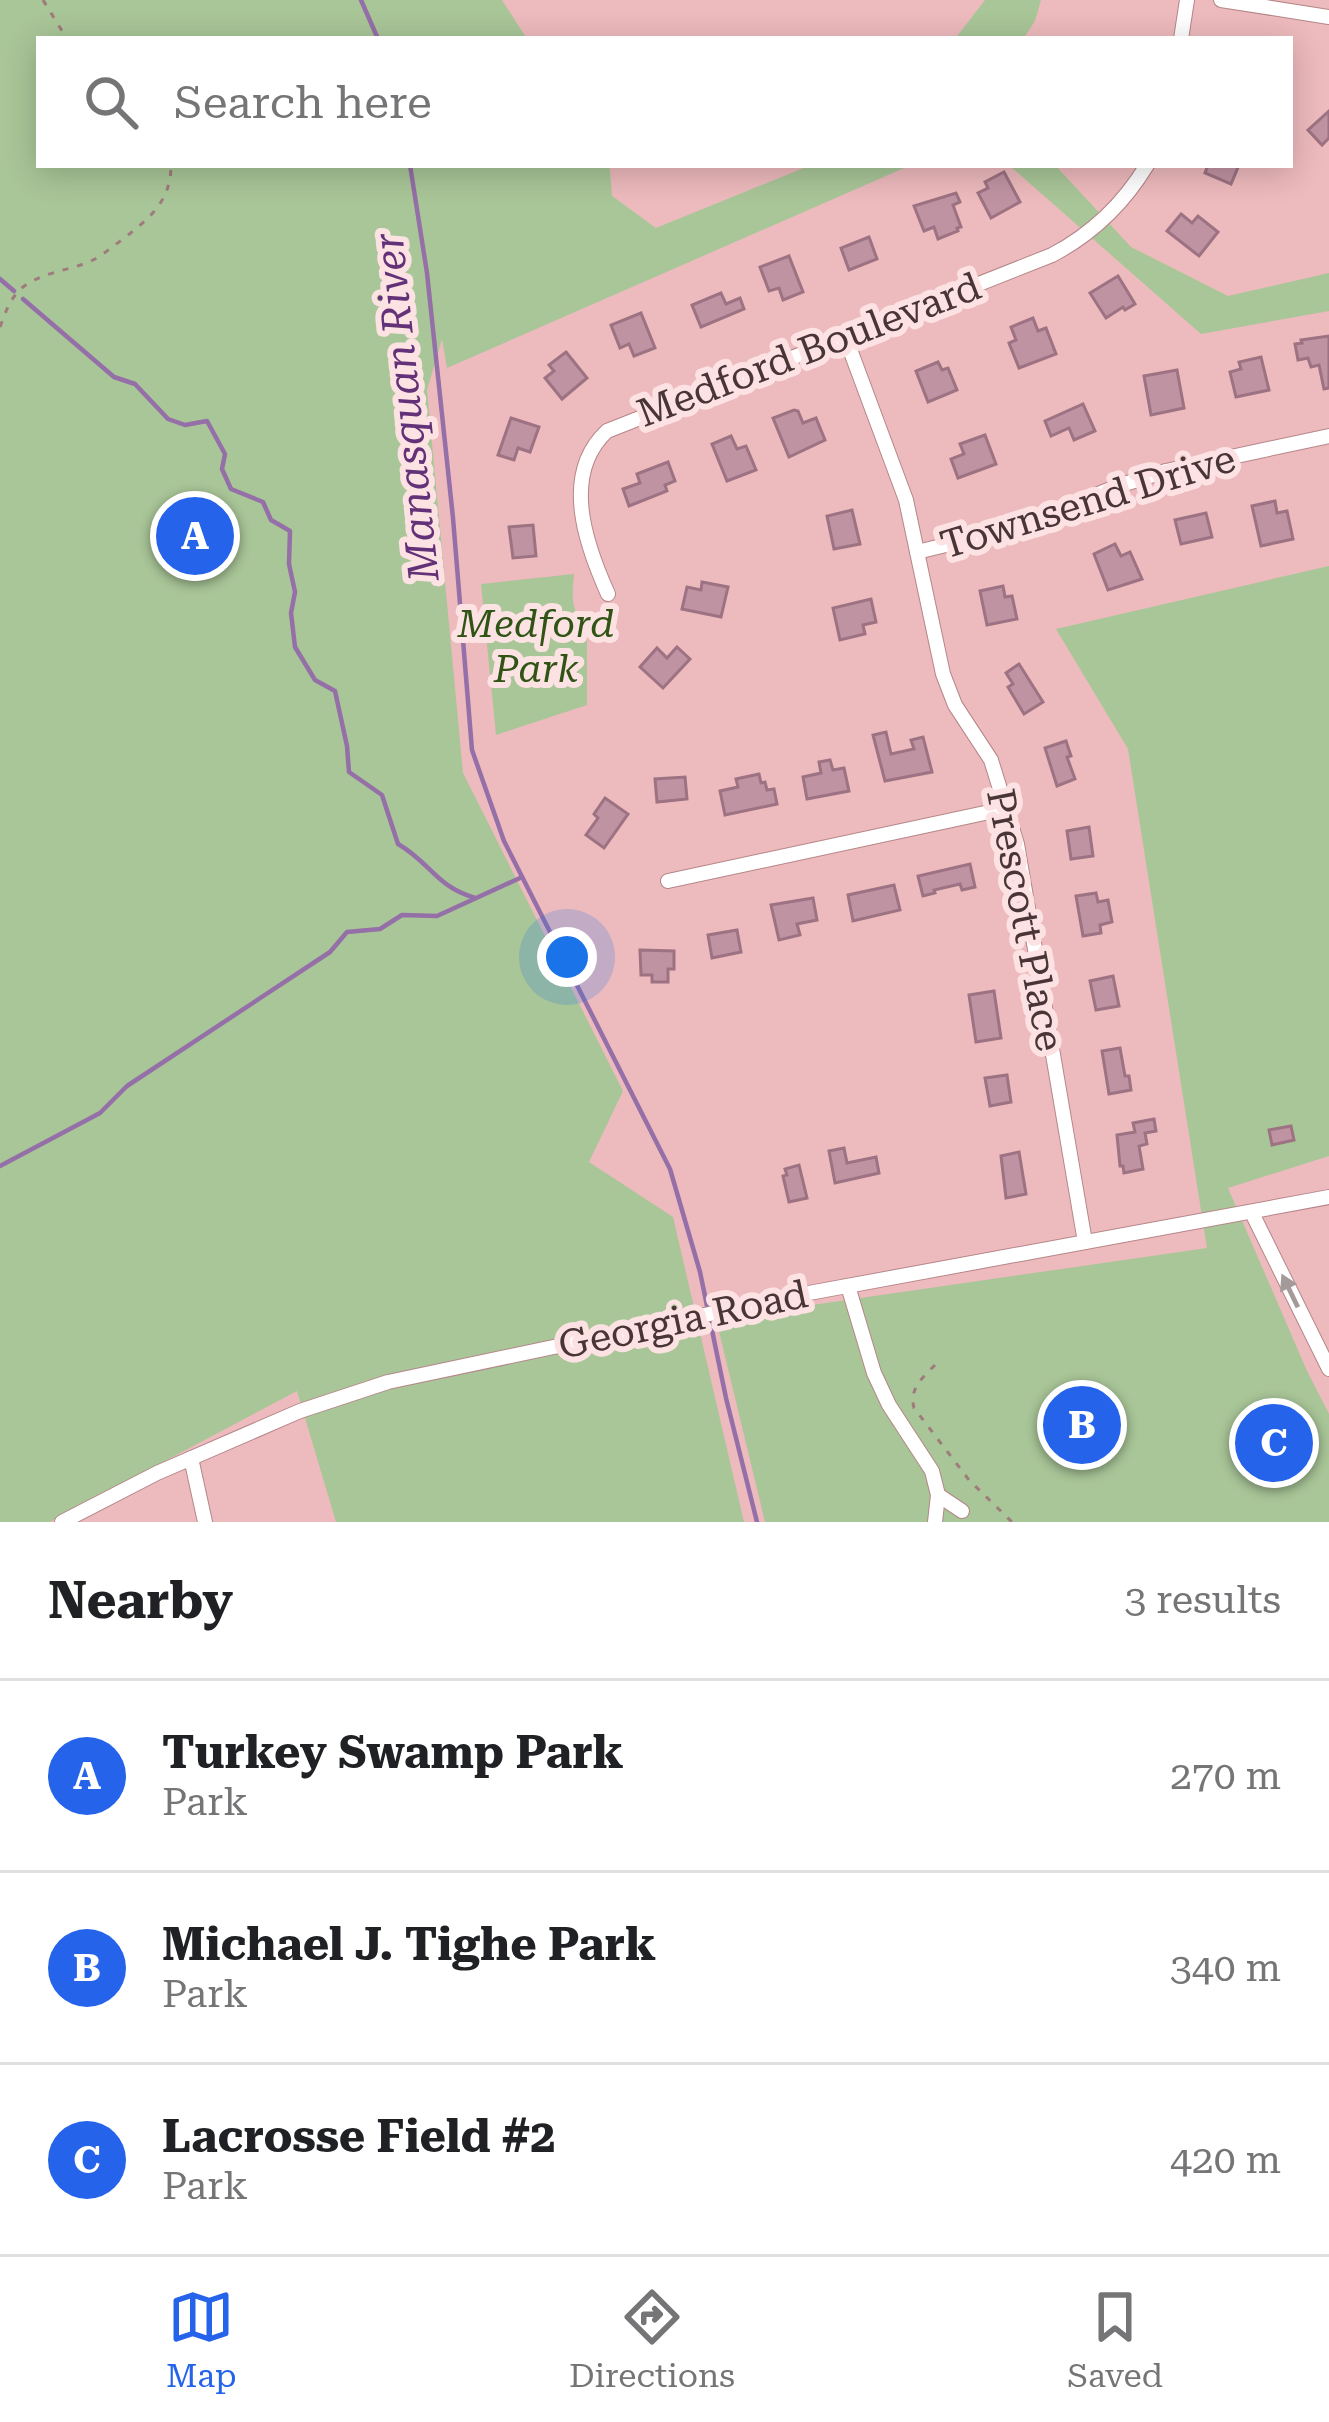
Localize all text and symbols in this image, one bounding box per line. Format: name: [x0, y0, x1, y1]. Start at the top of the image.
search box: [36, 36, 1293, 168]
icon: search: [78, 69, 144, 135]
text: Search here: [174, 76, 432, 129]
water label: Manasquan River: [363, 230, 449, 585]
street label: Medford Boulevard: [631, 263, 987, 437]
street label: Townsend Drive: [935, 435, 1241, 569]
pin: A: [156, 491, 234, 581]
park label: Medford Park: [457, 601, 614, 692]
street label: Prescott Place: [977, 785, 1073, 1055]
your location: [537, 927, 597, 987]
street label: Georgia Road: [554, 1271, 812, 1369]
one-way arrow: [1281, 1274, 1301, 1308]
pin: B: [1043, 1380, 1121, 1470]
pin: C: [1235, 1398, 1313, 1488]
text: Nearby: [48, 1571, 233, 1630]
text: 3 results: [1124, 1577, 1281, 1623]
text: Turkey Swamp Park: [162, 1726, 624, 1779]
text: A: [73, 1753, 101, 1799]
text: 270 m: [1170, 1753, 1281, 1799]
text: Park: [162, 1779, 248, 1825]
text: Michael J. Tighe Park: [162, 1918, 656, 1971]
text: B: [73, 1945, 101, 1991]
text: 340 m: [1170, 1945, 1281, 1991]
text: Park: [162, 1971, 248, 2017]
text: Lacrosse Field #2: [162, 2110, 555, 2163]
text: C: [73, 2137, 101, 2183]
text: 420 m: [1170, 2137, 1281, 2183]
text: Park: [162, 2163, 248, 2209]
tab: Map: [166, 2284, 237, 2395]
tab: Directions: [569, 2284, 735, 2395]
tab: Saved: [1067, 2284, 1163, 2395]

